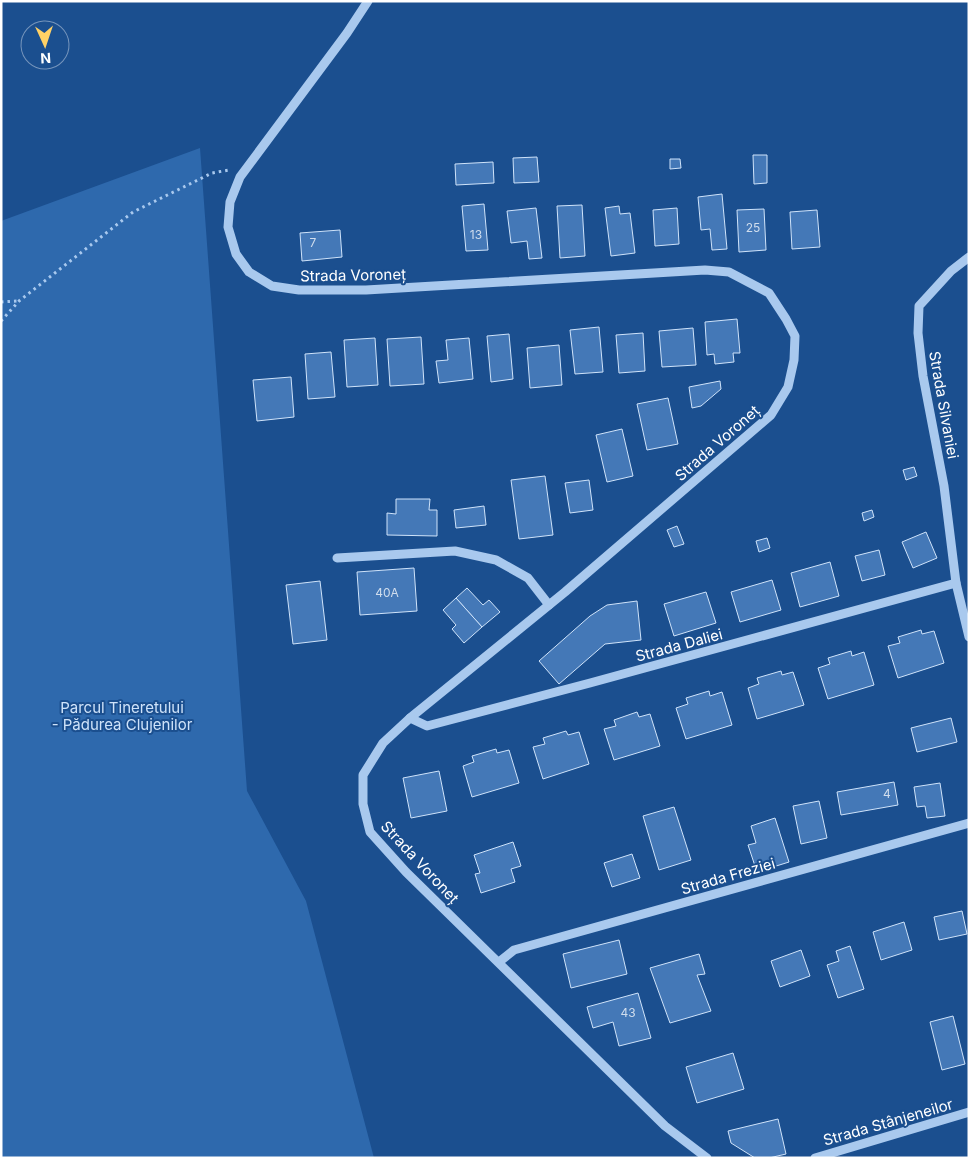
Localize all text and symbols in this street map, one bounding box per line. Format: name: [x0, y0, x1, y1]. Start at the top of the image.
north arrow: [20, 20, 70, 70]
text: N: [40, 50, 51, 67]
house number: 25: [746, 220, 760, 235]
house number: 13: [470, 227, 482, 242]
house number: 7: [310, 235, 317, 250]
street label: Strada Voroneț: [300, 265, 406, 285]
street label: Strada Silvaniei: [925, 350, 963, 460]
street label: Strada Voroneț: [671, 401, 763, 485]
house number: 40A: [375, 585, 399, 600]
street label: Strada Daliei: [633, 624, 725, 666]
park label: Parcul Tineretului - Pădurea Clujenilor: [52, 698, 193, 734]
house number: 4: [883, 786, 891, 801]
street label: Strada Voroneț: [377, 817, 463, 907]
street label: Strada Freziei: [679, 853, 777, 899]
house number: 43: [620, 1005, 636, 1020]
street label: Strada Stânjeneilor: [821, 1094, 955, 1150]

